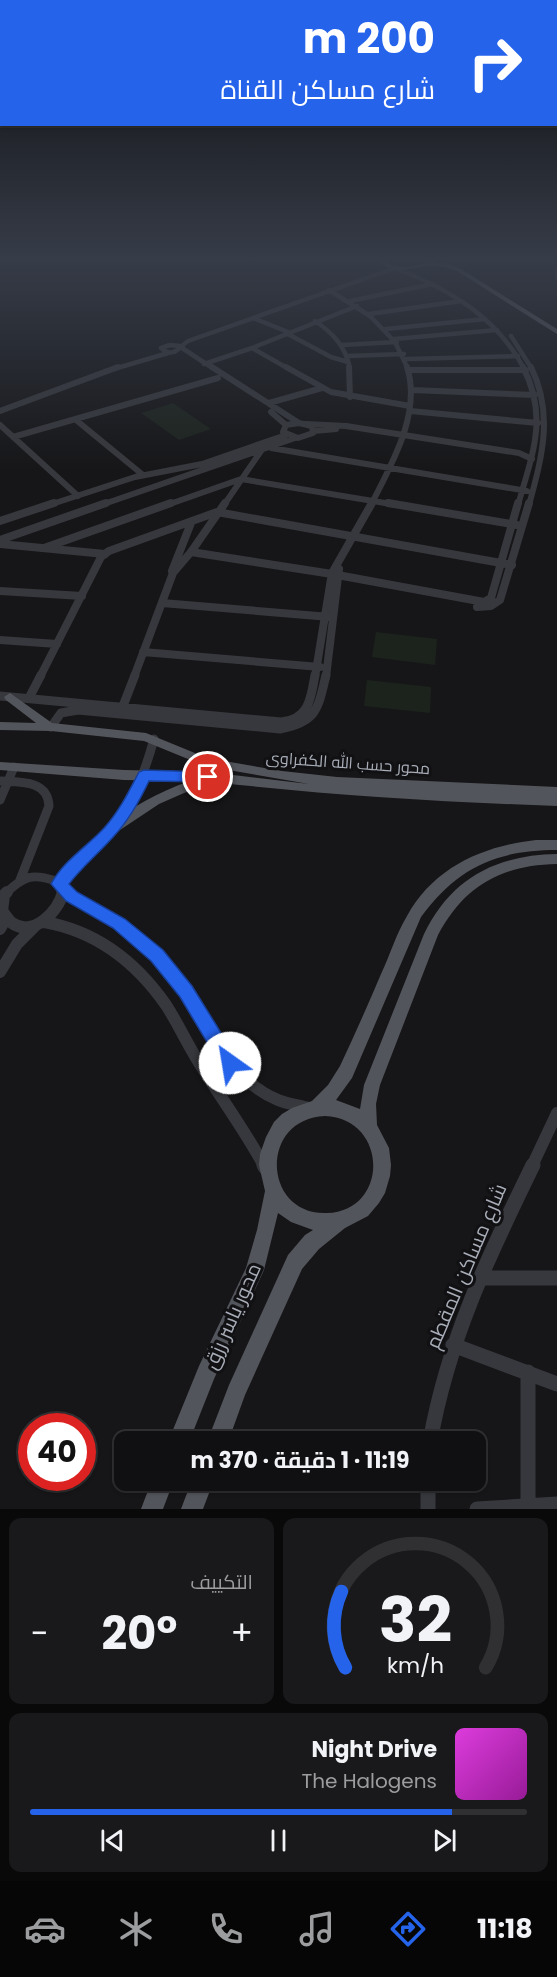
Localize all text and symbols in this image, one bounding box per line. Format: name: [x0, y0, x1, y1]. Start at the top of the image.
text: 200 m: [303, 9, 435, 68]
icon: right: [456, 24, 534, 102]
text: شارع مساكن القناة: [220, 71, 435, 108]
street label: محور حسب الله الكفراوى: [265, 746, 431, 780]
pin: [182, 751, 233, 802]
icon: arrive: [191, 760, 224, 793]
position arrow: [198, 1031, 262, 1095]
street label: شارع مساكن المقطم: [418, 1179, 514, 1353]
street label: محور ياسر رزق: [196, 1258, 268, 1374]
speed limit sign: 40: [18, 1413, 96, 1491]
text: 11:19 · 1 دقيقة · 370 m: [191, 1445, 409, 1476]
text: التكييف: [190, 1568, 253, 1596]
text: 32: [379, 1576, 452, 1664]
text: 20°: [101, 1602, 177, 1665]
text: −: [30, 1610, 48, 1657]
text: +: [230, 1610, 253, 1657]
text: km/h: [387, 1650, 444, 1681]
text: Night Drive: [311, 1734, 437, 1765]
text: The Halogens: [301, 1767, 437, 1795]
icon: previous: [96, 1824, 129, 1857]
icon: pause: [262, 1824, 295, 1857]
icon: next: [428, 1824, 461, 1857]
icon: car: [24, 1908, 66, 1950]
icon: climate: [115, 1908, 157, 1950]
icon: phone: [205, 1908, 247, 1950]
icon: music: [296, 1908, 338, 1950]
icon: directions: [387, 1908, 429, 1950]
text: 11:18: [477, 1910, 533, 1947]

